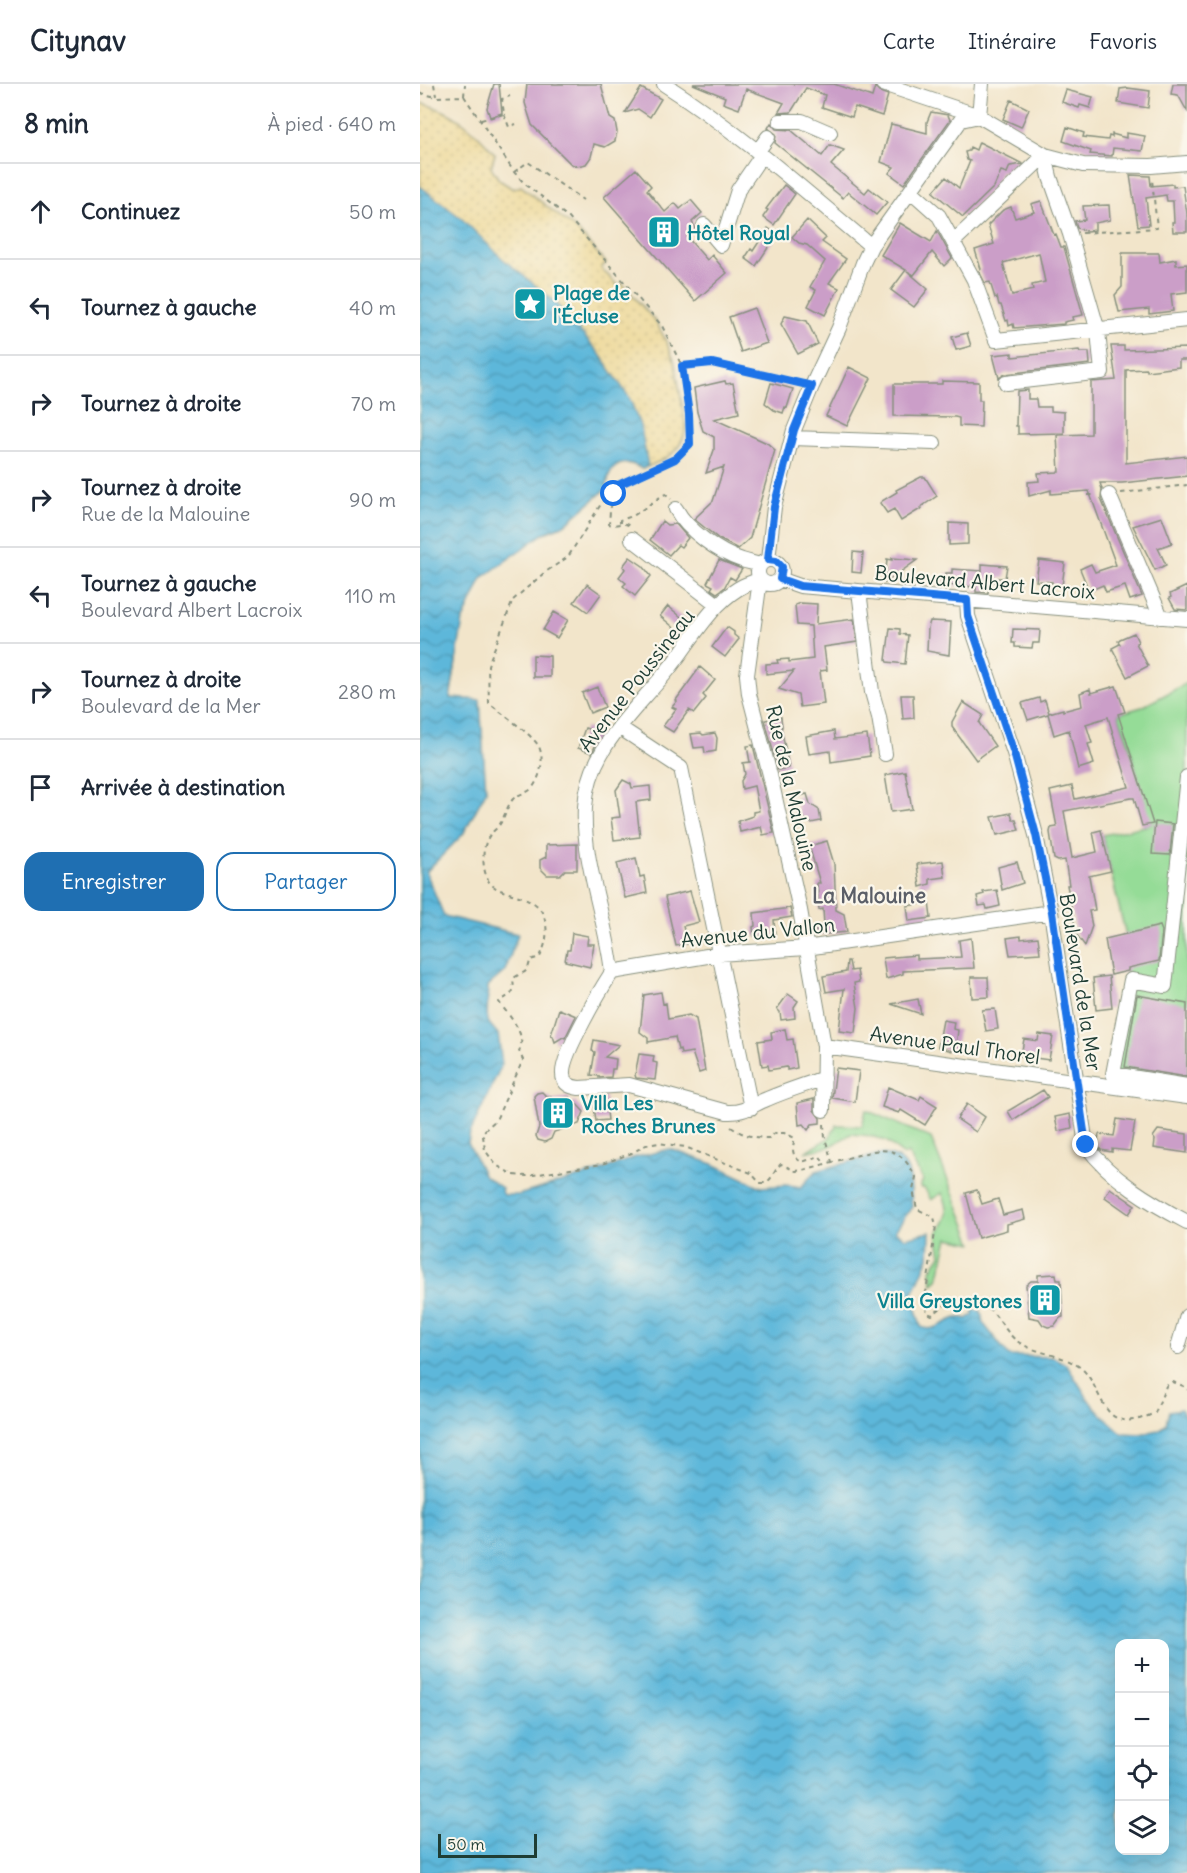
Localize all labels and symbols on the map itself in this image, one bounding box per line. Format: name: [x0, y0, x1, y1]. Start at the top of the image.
building icon: Hôtel Royal: [646, 214, 682, 250]
place label: Hôtel Royal: [687, 220, 790, 245]
place label: Plage de l'Écluse: [553, 280, 630, 328]
place icon: Plage de l'Écluse: [512, 286, 548, 322]
route start: [600, 480, 626, 506]
street label: Boulevard Albert Lacroix: [874, 560, 1096, 604]
street label: Avenue Poussineau: [572, 604, 700, 756]
street label: Rue de la Malouine: [761, 703, 823, 873]
district label: La Malouine: [812, 882, 926, 909]
street label: Boulevard de la Mer: [1055, 891, 1107, 1073]
street label: Avenue du Vallon: [680, 911, 836, 953]
street label: Avenue Paul Thorel: [868, 1021, 1042, 1069]
place label: Villa Les Roches Brunes: [581, 1090, 716, 1138]
building icon: Villa Les Roches Brunes: [540, 1095, 576, 1131]
route end: [1072, 1131, 1098, 1157]
building icon: Villa Greystones: [1027, 1282, 1063, 1318]
place label: Villa Greystones: [877, 1288, 1022, 1313]
scale bar: [438, 1831, 537, 1858]

